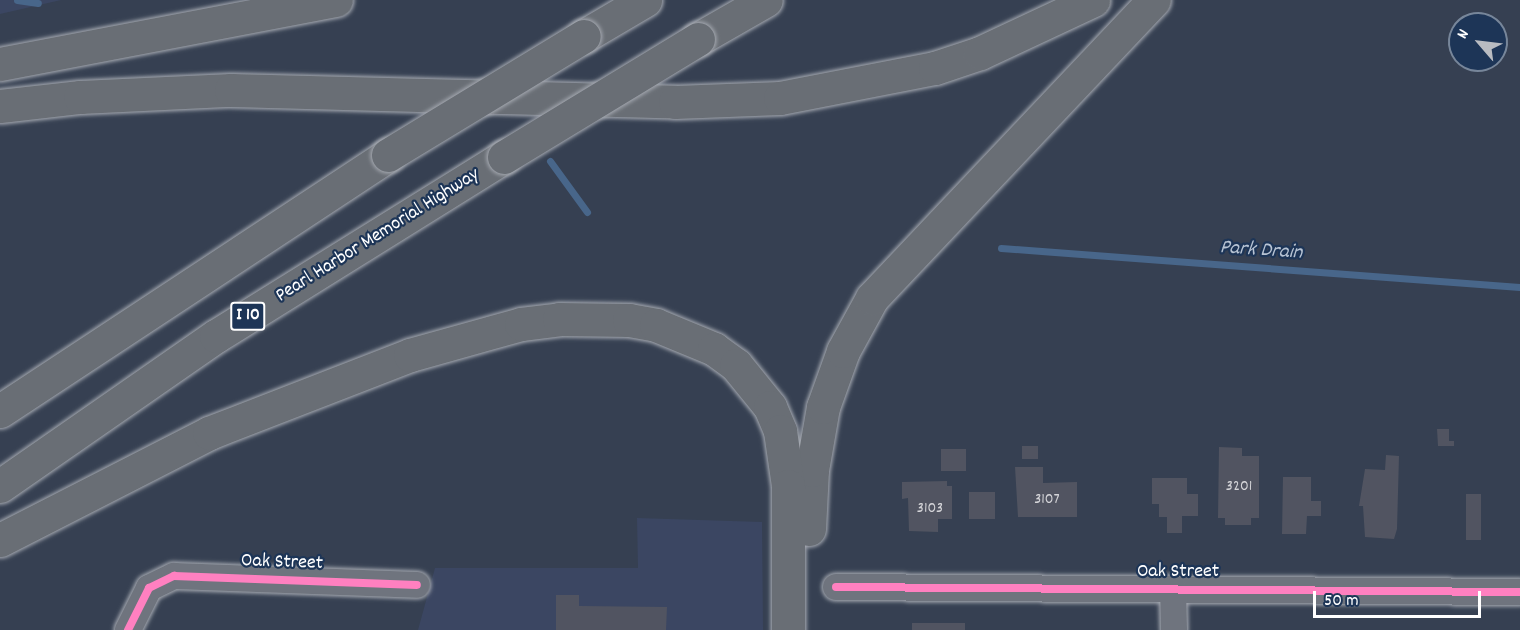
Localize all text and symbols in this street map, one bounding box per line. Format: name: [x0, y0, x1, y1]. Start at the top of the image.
north arrow: [1448, 12, 1508, 72]
text: N: [1451, 25, 1475, 43]
street label: Pearl Harbor Memorial Highway: [272, 163, 484, 309]
water label: Park Drain: [1219, 236, 1303, 266]
road number: I 10: [230, 301, 266, 331]
house number: 3201: [1226, 477, 1252, 497]
house number: 3107: [1034, 490, 1060, 510]
house number: 3103: [917, 499, 943, 519]
street label: Oak Street: [240, 550, 324, 576]
street label: Oak Street: [1137, 560, 1219, 584]
scale bar: [1316, 579, 1484, 617]
text: 50 m: [1324, 589, 1359, 614]

